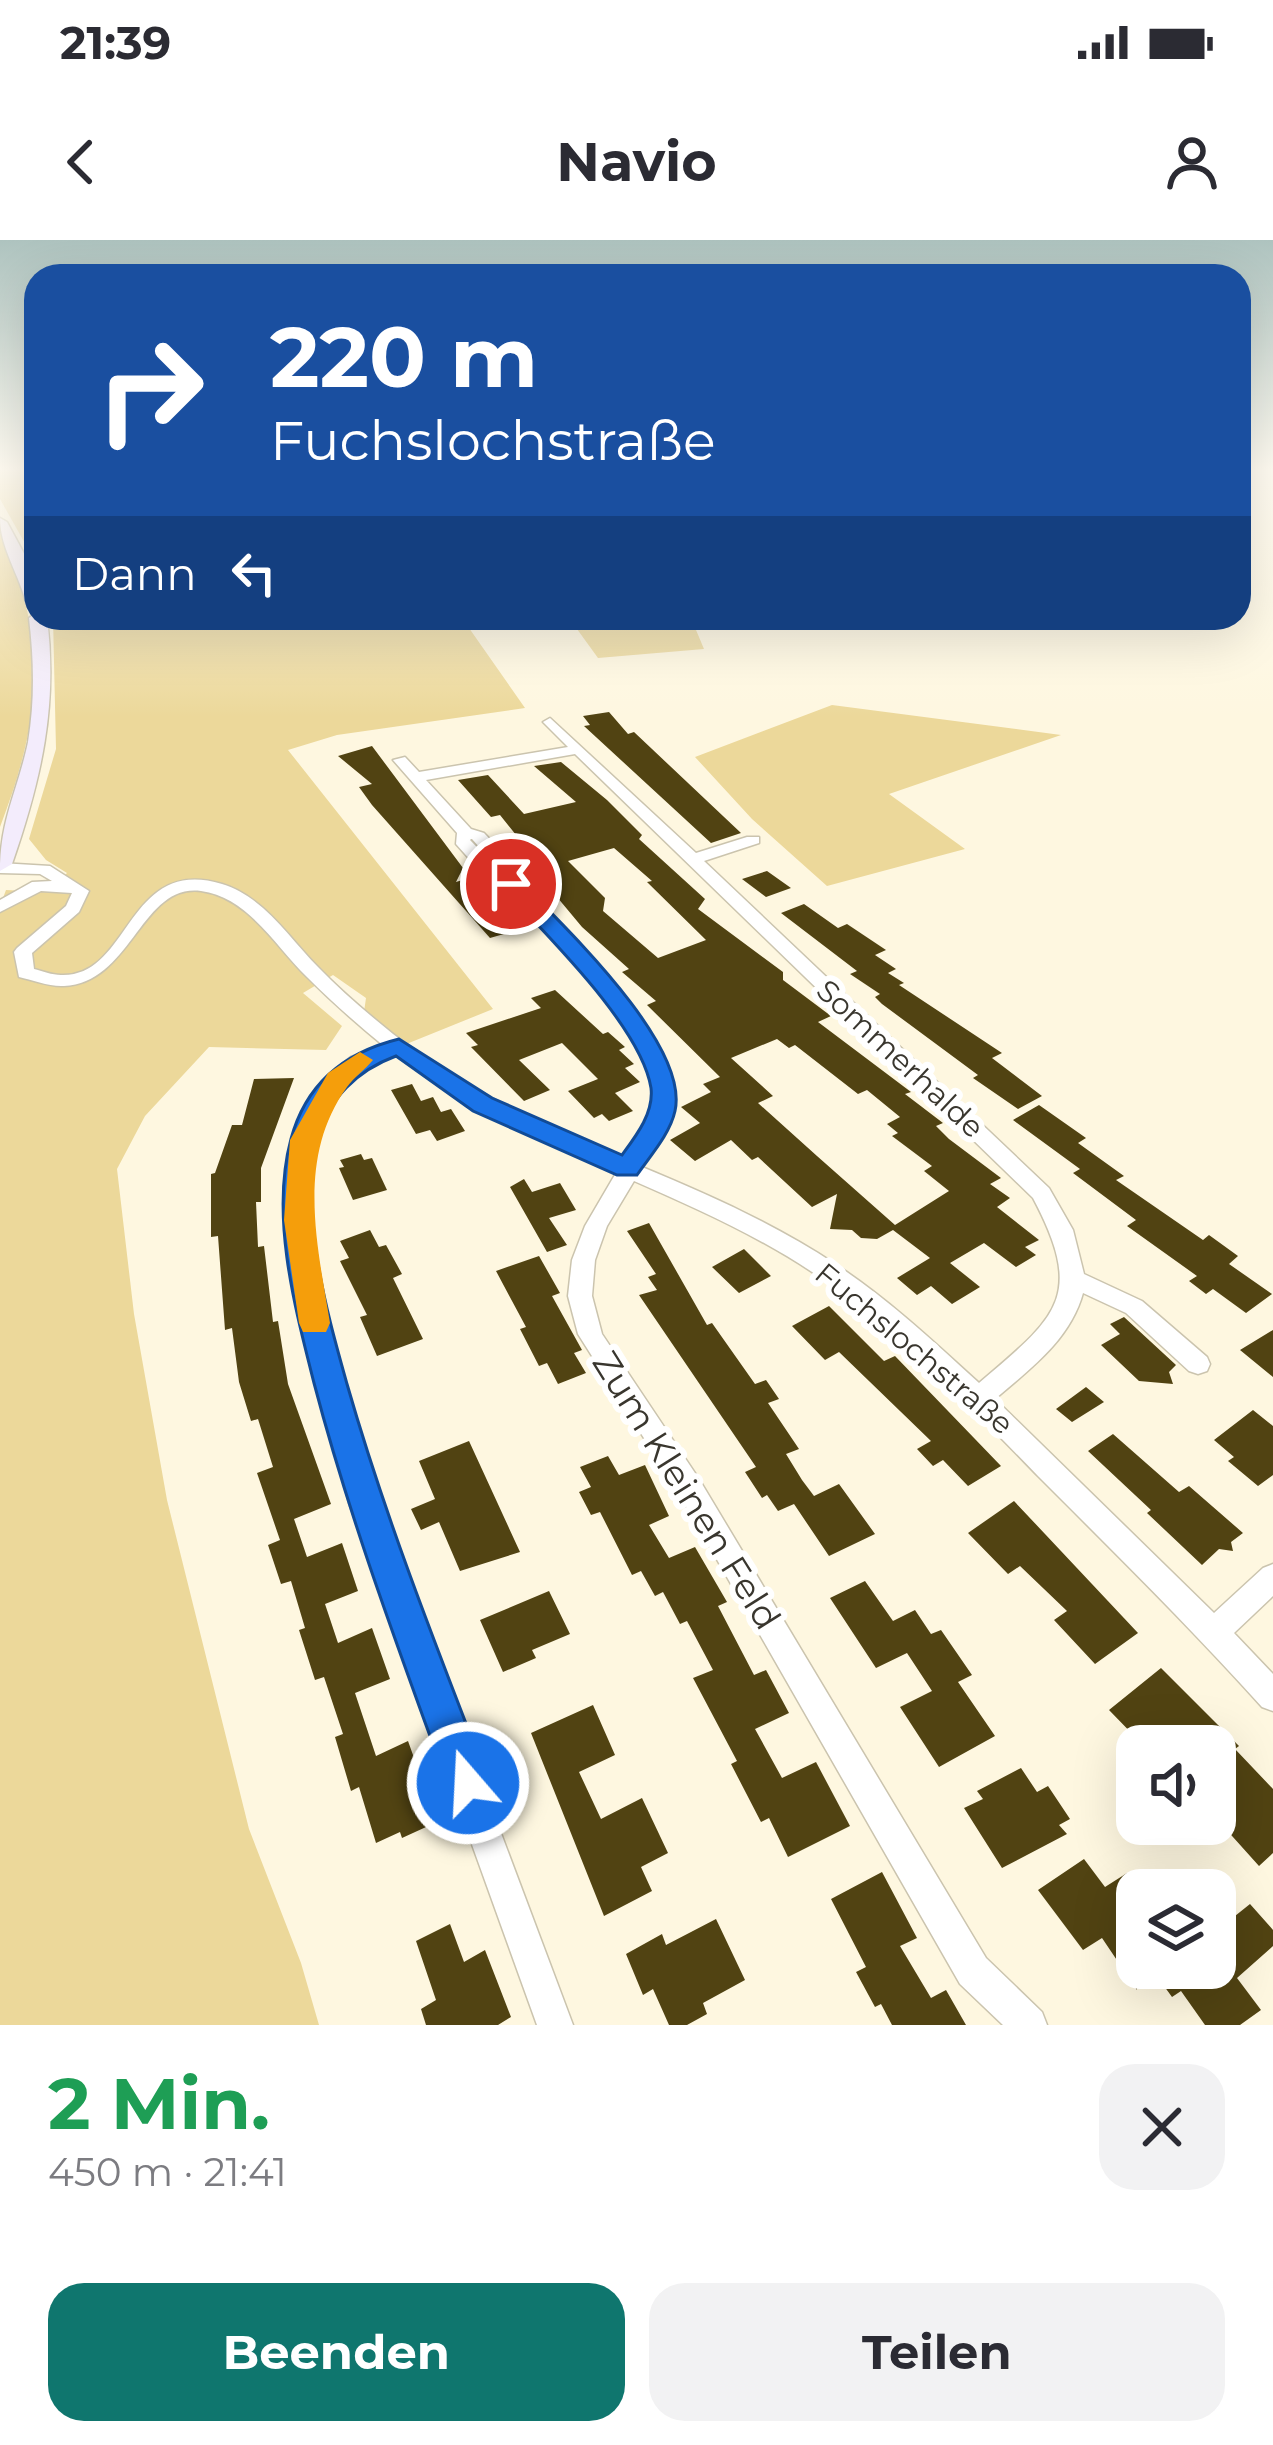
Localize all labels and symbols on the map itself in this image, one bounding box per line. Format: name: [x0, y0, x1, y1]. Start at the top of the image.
pin: [460, 833, 562, 935]
street label: Sommerhalde: [809, 972, 992, 1146]
street label: Fuchslochstraße: [808, 1255, 1021, 1442]
street label: Zum Kleinen Feld: [584, 1343, 790, 1637]
position arrow: [405, 1720, 531, 1846]

